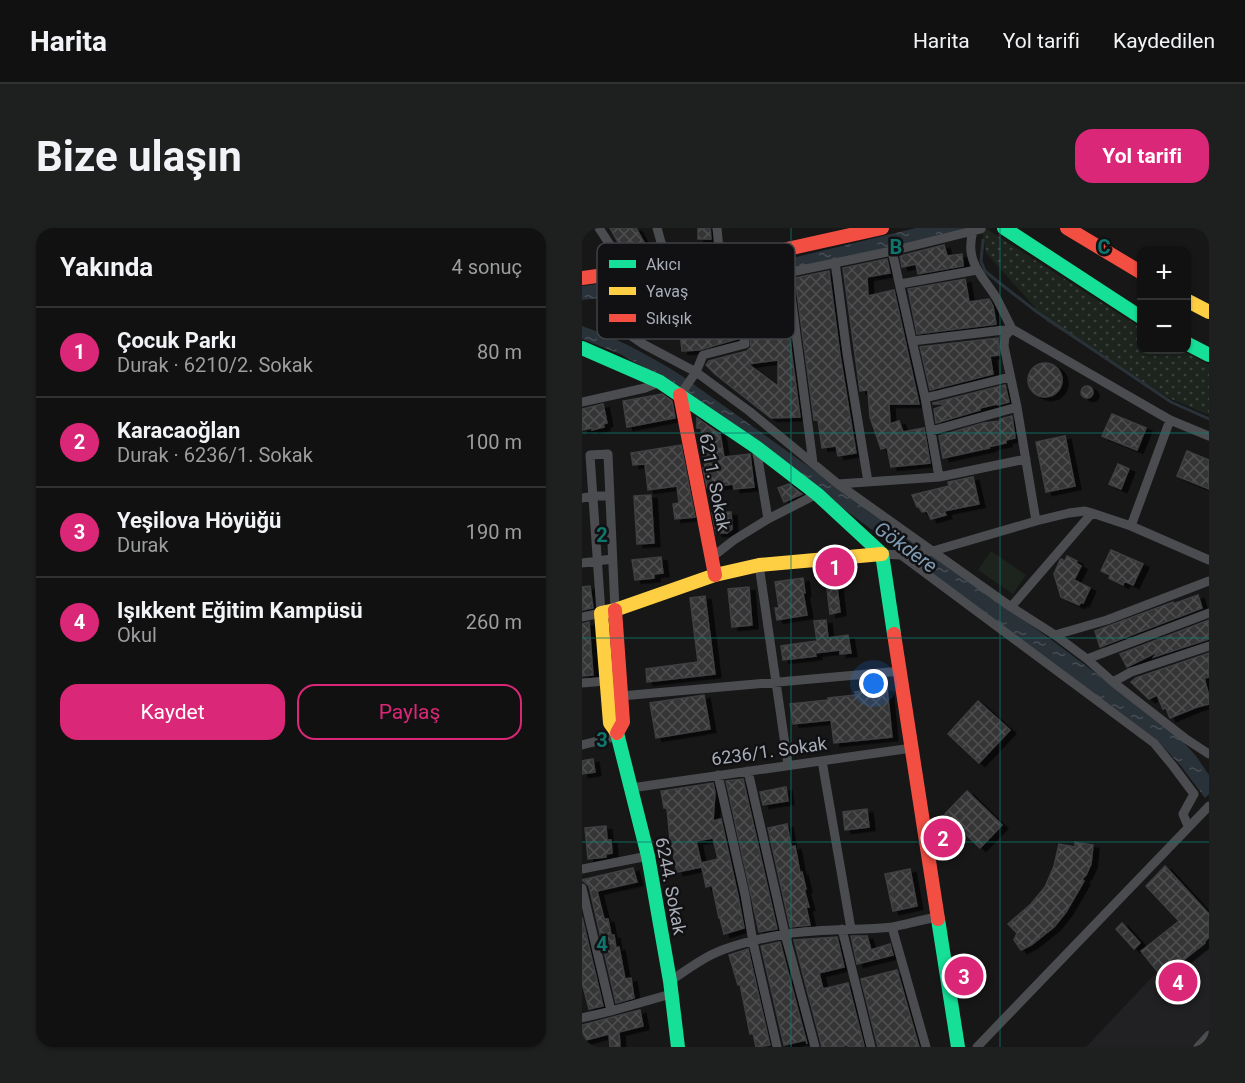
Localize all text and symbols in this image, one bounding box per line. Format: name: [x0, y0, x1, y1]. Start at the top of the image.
text: Harita: [30, 25, 107, 58]
text: Harita: [913, 29, 970, 53]
text: Yol tarifi: [1003, 29, 1080, 53]
text: Kaydedilen: [1113, 29, 1215, 53]
button: Yol tarifi: [1075, 129, 1209, 183]
text: Bize ulaşın: [36, 132, 242, 181]
text: B: [890, 235, 902, 259]
text: C: [1097, 235, 1111, 259]
legend: [597, 243, 795, 339]
map controls: [1137, 246, 1191, 354]
button: +: [1137, 246, 1191, 300]
text: Yakında: [60, 252, 153, 282]
text: 4 sonuç: [452, 255, 522, 279]
text: Akıcı: [646, 255, 681, 274]
text: Yavaş: [646, 282, 688, 301]
button: −: [1137, 300, 1191, 354]
text: Sıkışık: [646, 309, 693, 328]
text: Çocuk Parkı: [117, 328, 236, 353]
text: 1: [74, 340, 85, 364]
text: 80 m: [477, 340, 522, 364]
text: Durak · 6210/2. Sokak: [117, 353, 313, 377]
text: Karacaoğlan: [117, 418, 240, 443]
text: 2: [74, 430, 85, 454]
text: 100 m: [466, 430, 522, 454]
street label: 6211. Sokak: [695, 432, 735, 533]
text: Durak · 6236/1. Sokak: [117, 443, 313, 467]
text: Yeşilova Höyüğü: [117, 508, 281, 533]
water label: Gökdere: [870, 516, 942, 578]
text: 3: [74, 520, 85, 544]
text: 190 m: [466, 520, 522, 544]
text: 2: [596, 523, 608, 547]
text: Durak: [117, 533, 169, 557]
pin: 1: [816, 544, 854, 590]
text: Işıkkent Eğitim Kampüsü: [117, 598, 363, 623]
text: 4: [74, 610, 85, 634]
text: 260 m: [466, 610, 522, 634]
text: Okul: [117, 623, 157, 647]
your location: [859, 669, 888, 698]
button: Kaydet: [60, 684, 285, 740]
button: Paylaş: [297, 684, 522, 740]
text: 3: [596, 728, 608, 752]
street label: 6236/1. Sokak: [710, 732, 829, 769]
pin: 2: [924, 816, 962, 860]
street label: 6244. Sokak: [651, 836, 691, 937]
text: 4: [596, 932, 608, 956]
pin: 3: [944, 954, 983, 999]
pin: 4: [1158, 960, 1198, 1005]

